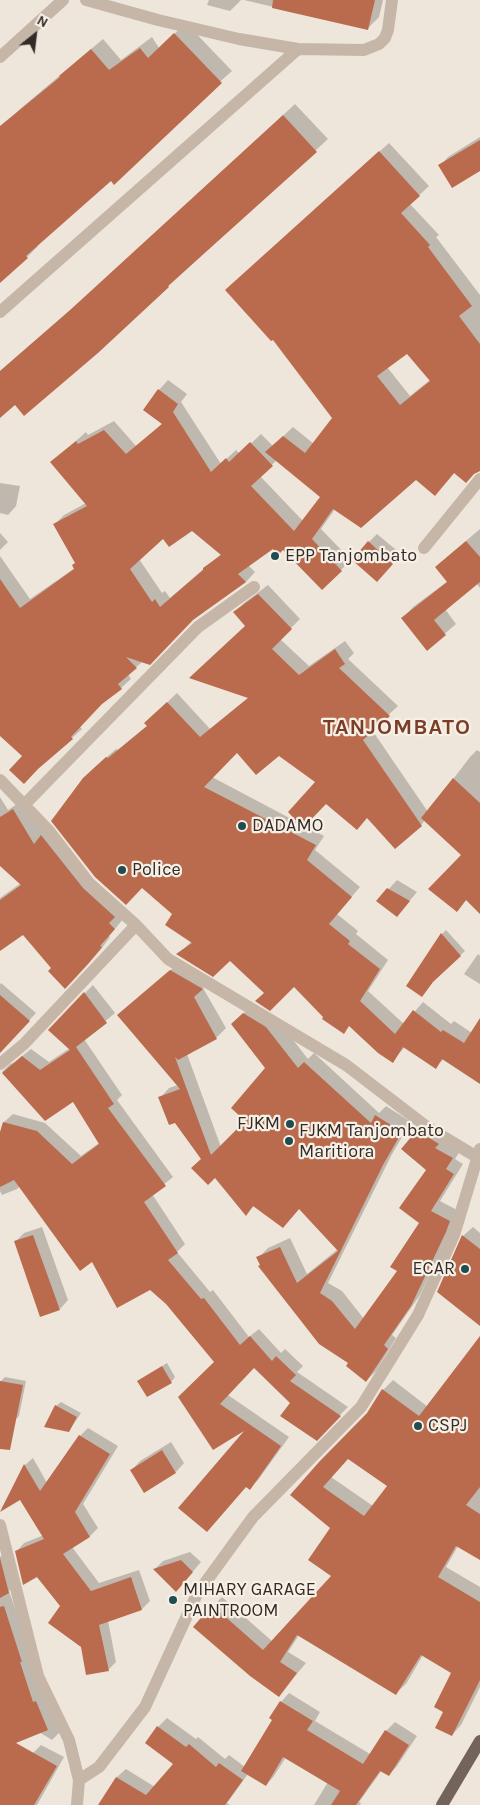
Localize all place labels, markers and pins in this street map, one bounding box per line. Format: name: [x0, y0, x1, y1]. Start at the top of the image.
place label: EPP Tanjombato: [285, 545, 417, 567]
marker: EPP Tanjombato: [269, 550, 281, 562]
place label: DADAMO: [252, 815, 323, 837]
marker: DADAMO: [236, 820, 248, 832]
place label: Police: [132, 859, 181, 881]
marker: Police: [116, 864, 128, 876]
place label: FJKM: [237, 1113, 280, 1135]
marker: FJKM: [284, 1118, 296, 1130]
place label: FJKM Tanjombato Maritiora: [299, 1120, 444, 1162]
marker: FJKM Tanjombato Maritiora: [283, 1135, 295, 1147]
place label: ECAR: [412, 1258, 455, 1280]
marker: ECAR: [459, 1263, 471, 1275]
place label: CSPJ: [428, 1415, 467, 1437]
marker: CSPJ: [412, 1420, 424, 1432]
place label: MIHARY GARAGE PAINTROOM: [183, 1579, 316, 1622]
marker: MIHARY GARAGE PAINTROOM: [167, 1594, 179, 1606]

